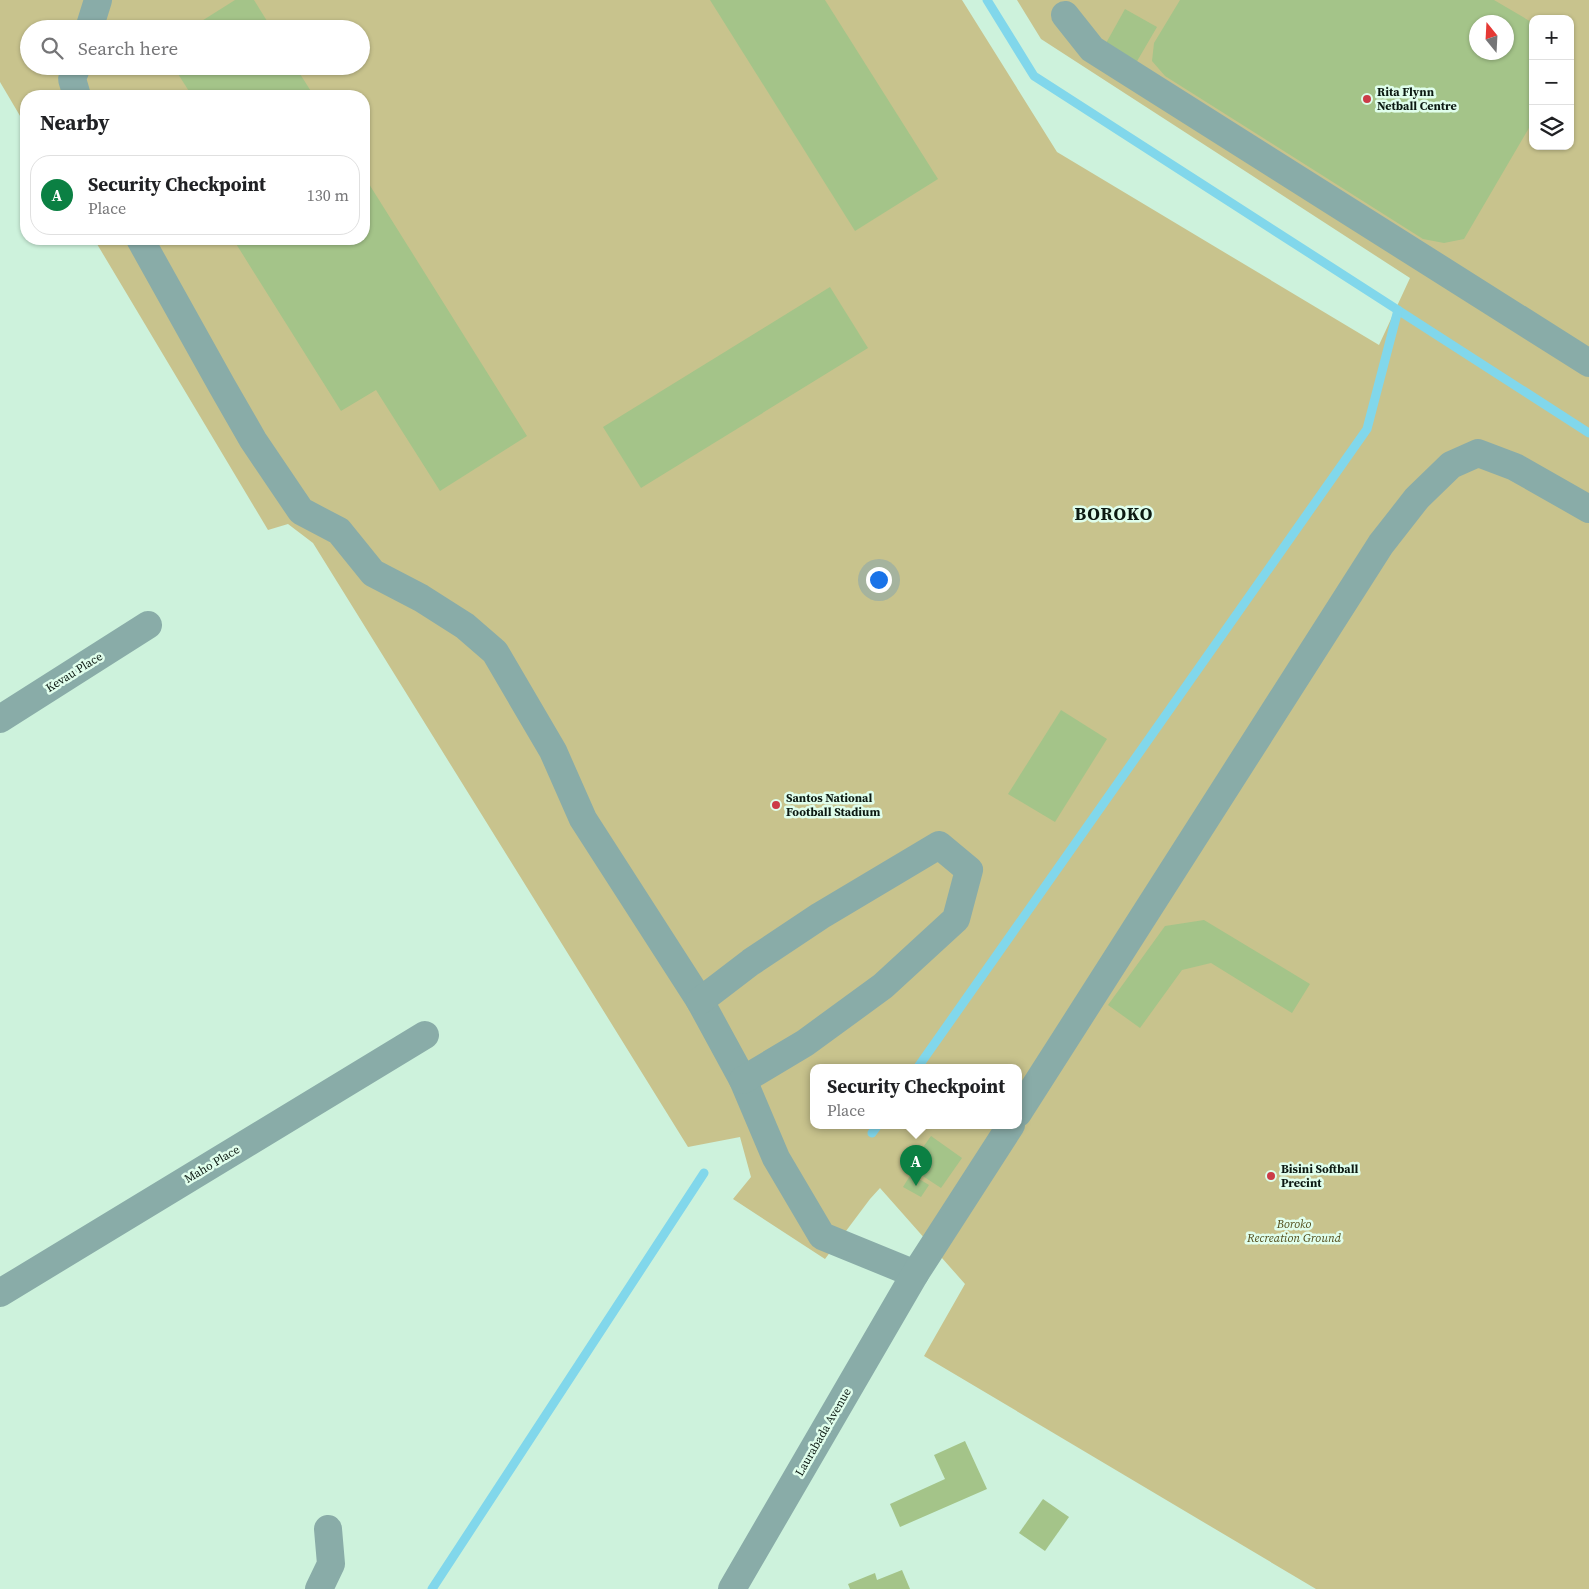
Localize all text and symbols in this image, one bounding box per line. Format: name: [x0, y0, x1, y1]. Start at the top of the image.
north arrow: [1469, 15, 1514, 60]
map controls: [1529, 15, 1574, 150]
button: +: [1529, 15, 1574, 60]
search box: [20, 20, 370, 75]
icon: search: [38, 34, 66, 62]
text: Search here: [78, 35, 178, 61]
button: −: [1529, 60, 1574, 105]
place label: Rita Flynn Netball Centre: [1377, 84, 1457, 114]
marker: Rita Flynn Netball Centre: [1361, 93, 1373, 105]
button: layers: [1529, 105, 1574, 150]
text: Nearby: [40, 108, 110, 137]
text: Security Checkpoint: [88, 171, 266, 197]
text: A: [52, 184, 62, 206]
text: 130 m: [307, 184, 349, 206]
text: Place: [88, 197, 126, 219]
district label: BOROKO: [1075, 501, 1154, 526]
your location: [866, 567, 892, 593]
street label: Kevau Place: [43, 648, 105, 696]
place label: Santos National Football Stadium: [786, 790, 880, 820]
marker: Santos National Football Stadium: [770, 799, 782, 811]
popup: [810, 1064, 1022, 1129]
text: Security Checkpoint: [827, 1073, 1005, 1099]
text: Place: [827, 1099, 865, 1121]
street label: Maho Place: [181, 1141, 243, 1187]
pin: A: [900, 1145, 932, 1186]
place label: Bisini Softball Precint: [1281, 1161, 1359, 1191]
marker: Bisini Softball Precint: [1265, 1170, 1277, 1182]
park label: Boroko Recreation Ground: [1246, 1216, 1342, 1246]
street label: Laurabada Avenue: [791, 1385, 855, 1479]

